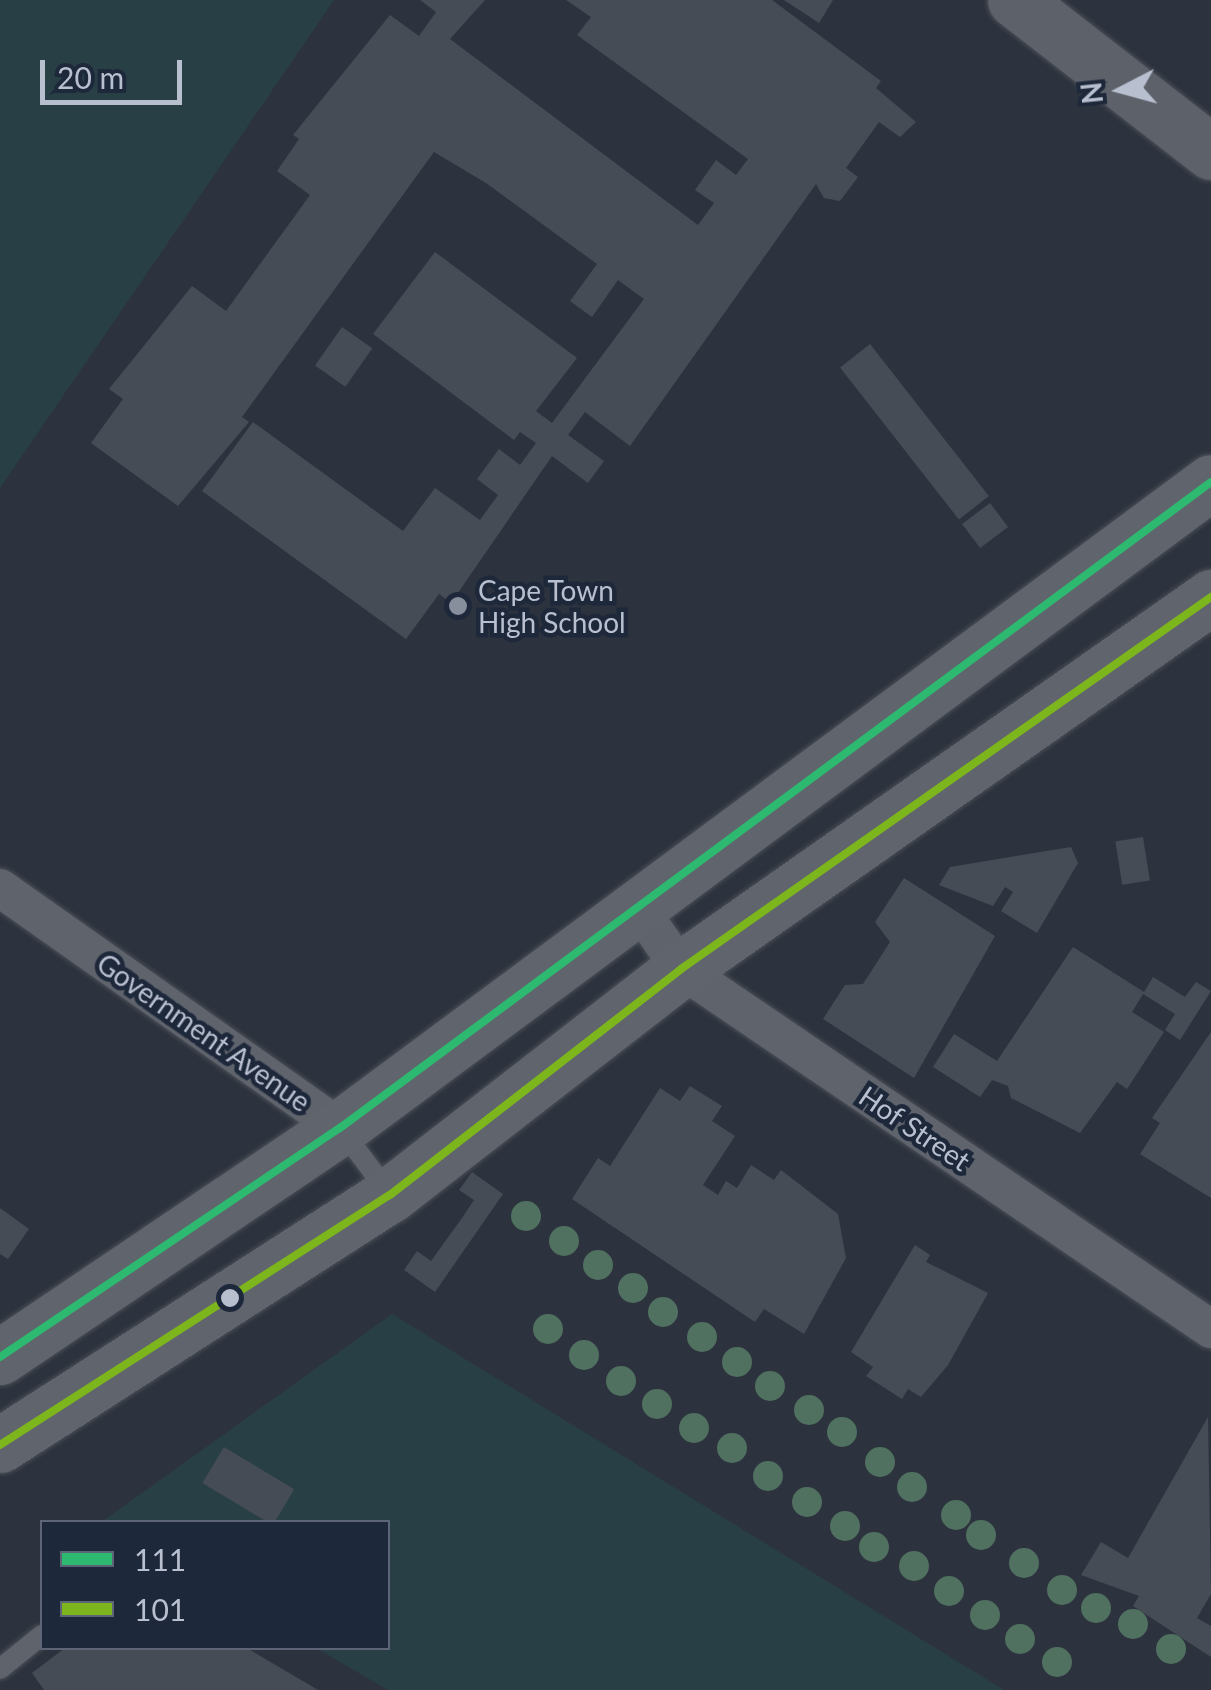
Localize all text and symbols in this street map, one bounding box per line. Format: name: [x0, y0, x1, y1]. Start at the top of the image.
scale bar: [45, 40, 188, 102]
north arrow: [1071, 40, 1171, 140]
text: 20 m: [57, 59, 124, 95]
text: N: [1073, 81, 1109, 106]
place label: Cape Town High School: [478, 573, 626, 639]
marker: Cape Town High School: [447, 595, 469, 617]
street label: Government Avenue: [91, 946, 317, 1118]
street label: Hof Street: [853, 1079, 977, 1177]
unlabelled marker: [220, 1288, 240, 1308]
legend: [40, 1520, 390, 1650]
text: 111: [134, 1541, 186, 1577]
text: 101: [134, 1591, 186, 1627]

